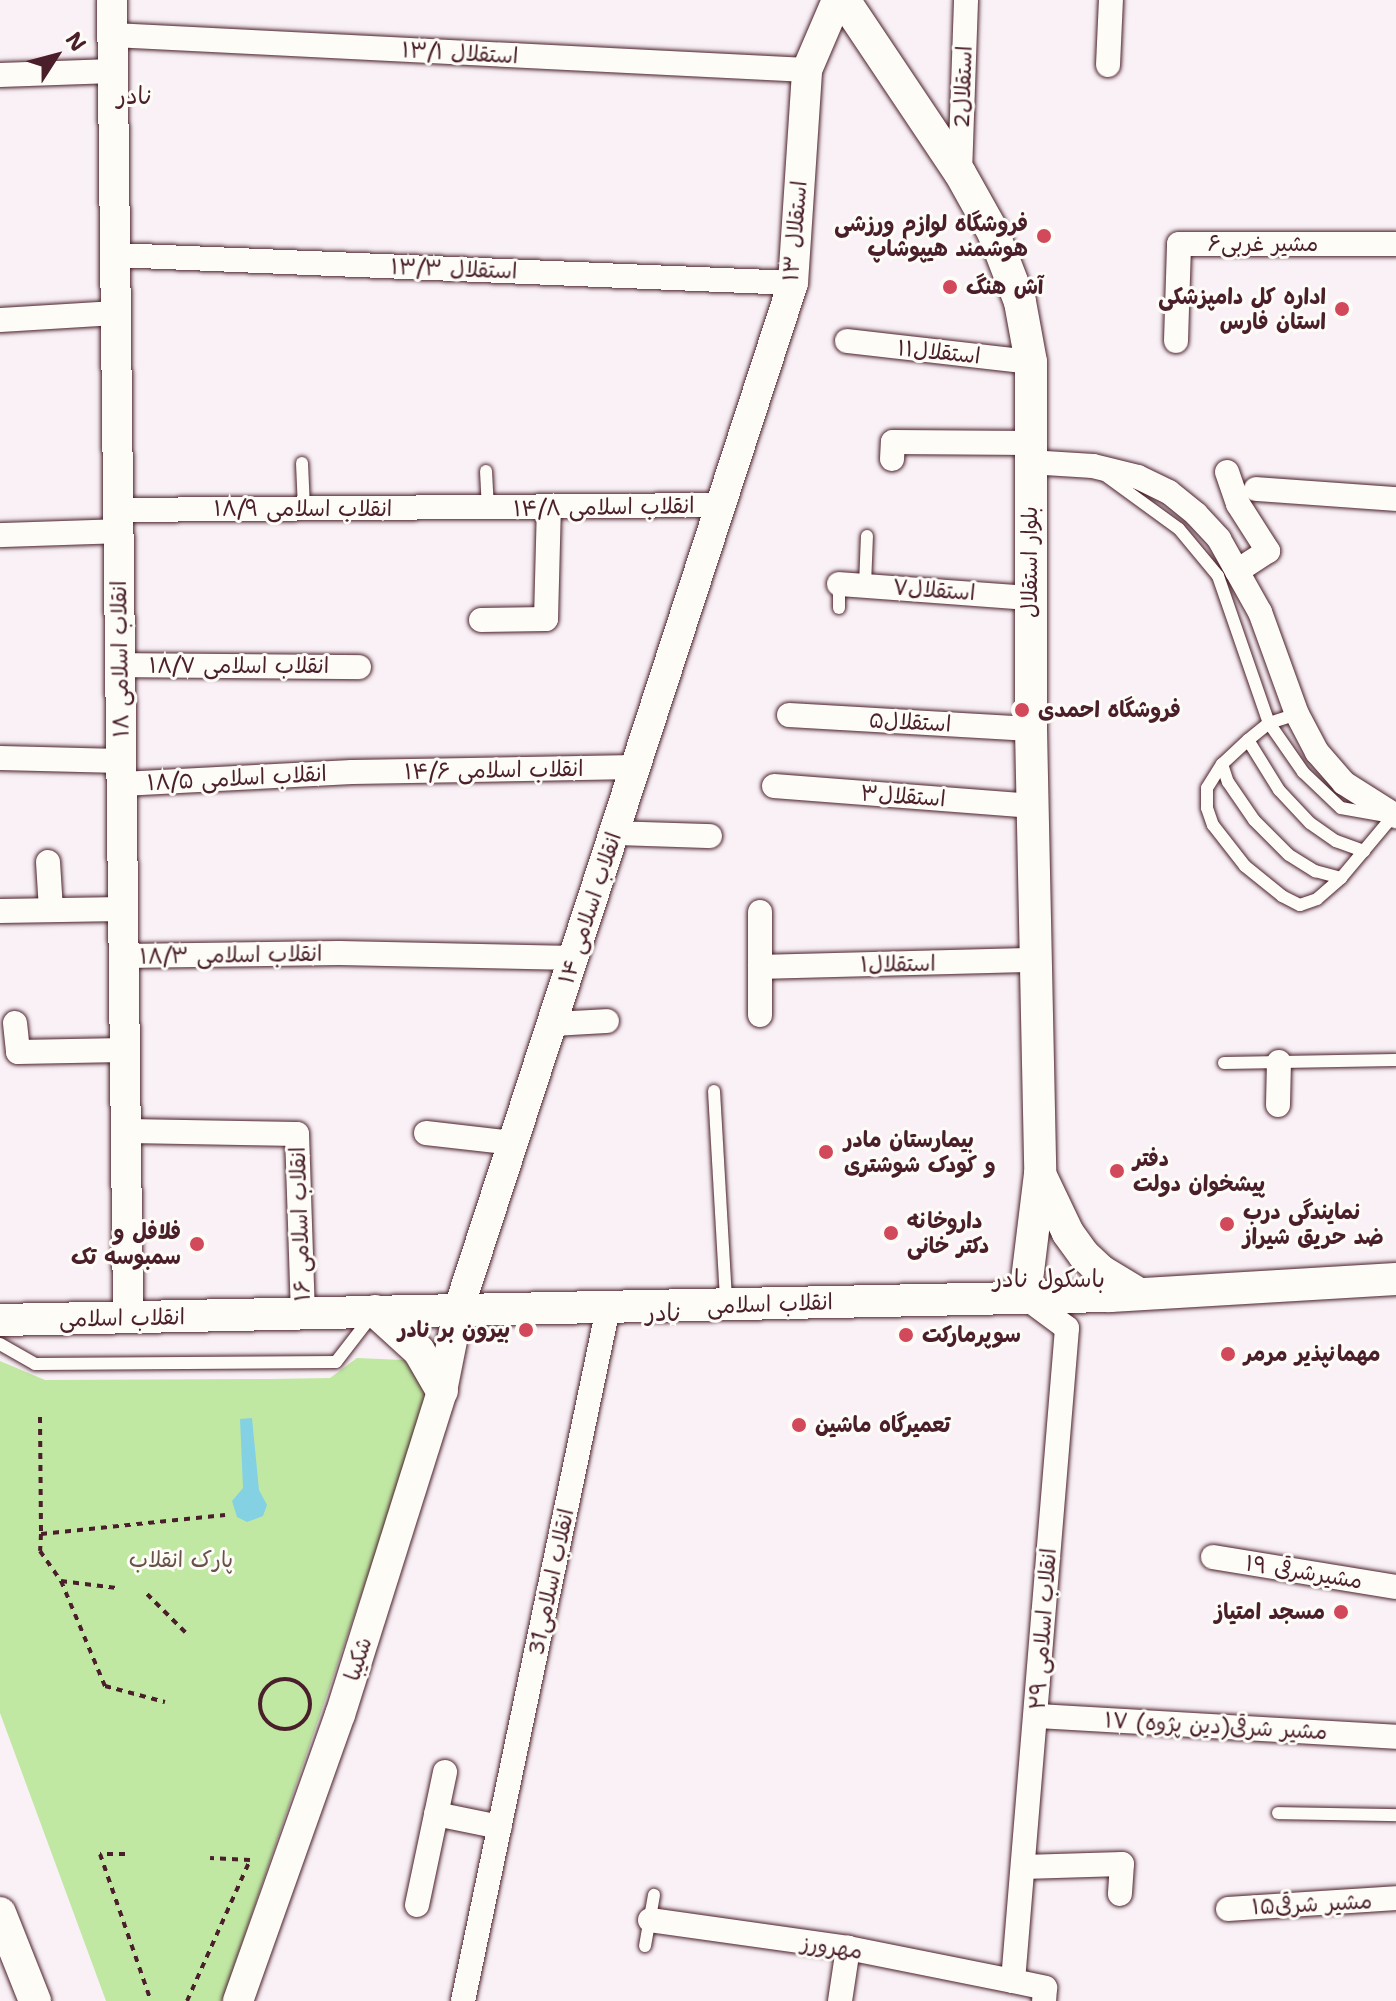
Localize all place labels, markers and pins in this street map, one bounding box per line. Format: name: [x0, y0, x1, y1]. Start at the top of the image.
place label: فروشگاه لوازم ورزشی هوشمند هیپوشاپ: [834, 210, 1028, 262]
marker: فروشگاه لوازم ورزشی هوشمند هیپوشاپ: [1035, 227, 1053, 245]
place label: آش هنگ: [966, 274, 1043, 300]
marker: آش هنگ: [941, 278, 959, 296]
place label: اداره کل دامپزشکی استان فارس: [1158, 283, 1326, 334]
marker: اداره کل دامپزشکی استان فارس: [1333, 300, 1351, 318]
place label: فروشگاه احمدی: [1038, 697, 1181, 723]
marker: فروشگاه احمدی: [1013, 701, 1031, 719]
place label: بیمارستان مادر و کودک شوشتری: [844, 1126, 996, 1178]
marker: بیمارستان مادر و کودک شوشتری: [815, 1141, 837, 1163]
place label: دفتر پیشخوان دولت: [1133, 1145, 1265, 1196]
marker: دفتر پیشخوان دولت: [1108, 1162, 1126, 1180]
place label: نمایندگی درب ضد حریق شیراز: [1243, 1198, 1384, 1250]
place label: داروخانه دکتر خانی: [907, 1207, 989, 1258]
marker: نمایندگی درب ضد حریق شیراز: [1218, 1215, 1236, 1233]
place label: فلافل و سمبوسه تک: [71, 1218, 181, 1270]
marker: داروخانه دکتر خانی: [882, 1224, 900, 1242]
marker: فلافل و سمبوسه تک: [188, 1235, 206, 1253]
place label: بیرون بر نادر: [398, 1317, 510, 1343]
marker: بیرون بر نادر: [517, 1321, 535, 1339]
place label: سوپرمارکت: [922, 1322, 1021, 1348]
marker: سوپرمارکت: [897, 1326, 915, 1344]
place label: مهمانپذیر مرمر: [1244, 1341, 1381, 1367]
marker: مهمانپذیر مرمر: [1219, 1345, 1237, 1363]
place label: تعمیرگاه ماشین: [815, 1412, 950, 1438]
marker: تعمیرگاه ماشین: [790, 1416, 808, 1434]
place label: مسجد امتیاز: [1215, 1599, 1325, 1625]
marker: مسجد امتیاز: [1332, 1603, 1350, 1621]

